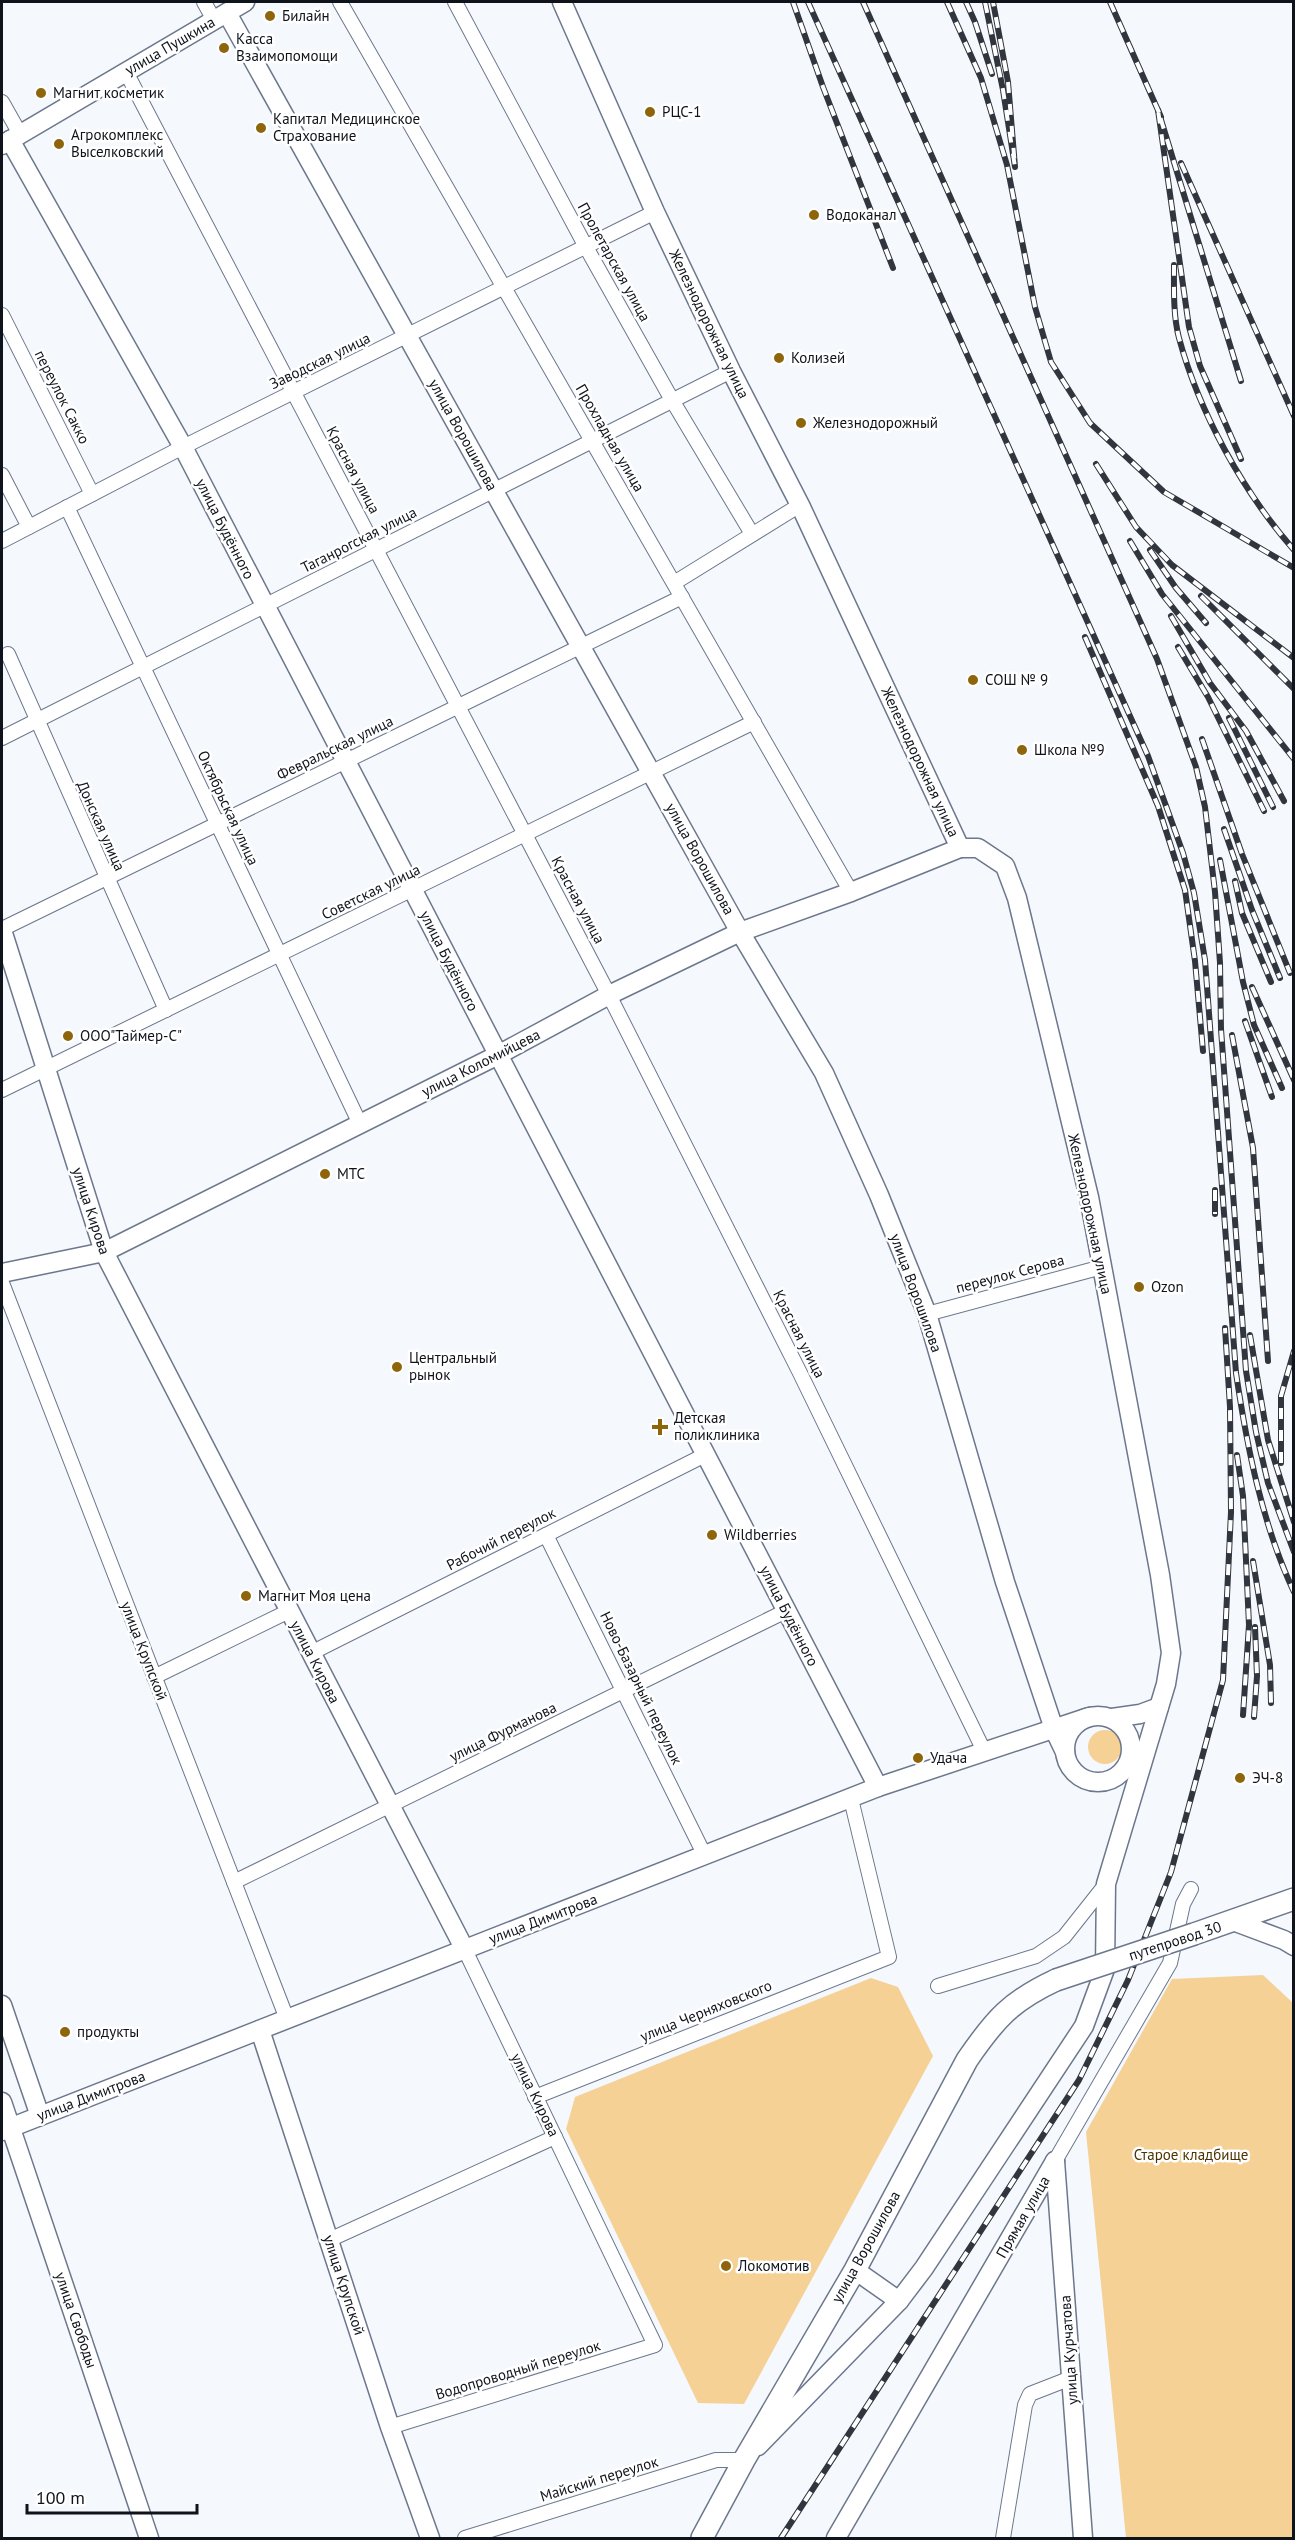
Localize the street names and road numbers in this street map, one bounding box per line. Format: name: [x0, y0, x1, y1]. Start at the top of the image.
street label: улица Пушкина: [121, 12, 218, 79]
street label: Пролетарская улица: [574, 199, 655, 325]
street label: Железнодорожная улица: [665, 245, 754, 401]
street label: Заводская улица: [266, 328, 373, 393]
street label: переулок Сакко: [31, 347, 94, 447]
street label: улица Ворошилова: [425, 376, 502, 494]
street label: Прохладная улица: [572, 380, 649, 495]
street label: Красная улица: [322, 423, 384, 517]
street label: улица Будённого: [192, 475, 259, 582]
street label: Таганрогская улица: [298, 502, 420, 577]
street label: Железнодорожная улица: [877, 683, 964, 840]
street label: Февральская улица: [273, 711, 396, 784]
street label: Октябрьская улица: [194, 748, 263, 868]
street label: Донская улица: [73, 778, 130, 874]
street label: улица Ворошилова: [662, 800, 739, 918]
street label: Красная улица: [547, 853, 609, 947]
street label: Советская улица: [318, 859, 423, 924]
street label: улица Будённого: [416, 907, 483, 1014]
street label: улица Коломийцева: [418, 1024, 543, 1101]
street label: Железнодорожная улица: [1064, 1131, 1117, 1296]
street label: улица Кирова: [68, 1165, 115, 1257]
street label: улица Ворошилова: [886, 1231, 947, 1355]
street label: переулок Серова: [954, 1250, 1066, 1297]
street label: Красная улица: [769, 1287, 830, 1381]
street label: Рабочий переулок: [443, 1503, 559, 1574]
street label: улица Будённого: [756, 1562, 823, 1669]
street label: улица Крупской: [117, 1599, 172, 1703]
street label: Ново-Базарный переулок: [596, 1608, 687, 1768]
street label: улица Кирова: [286, 1617, 344, 1706]
street label: улица Фурманова: [446, 1697, 559, 1766]
street label: улица Димитрова: [486, 1889, 600, 1948]
street label: путепровод 30: [1126, 1917, 1224, 1964]
street label: улица Черняховского: [637, 1975, 774, 2046]
street label: улица Кирова: [507, 2050, 564, 2140]
street label: улица Димитрова: [34, 2066, 148, 2125]
street label: Прямая улица: [991, 2172, 1054, 2261]
street label: улица Ворошилова: [827, 2188, 904, 2306]
street label: улица Крупской: [319, 2232, 370, 2337]
street label: улица Свободы: [51, 2269, 102, 2370]
street label: улица Курчатова: [1055, 2295, 1082, 2406]
street label: Водопроводный переулок: [433, 2335, 603, 2404]
street label: Майский переулок: [538, 2451, 661, 2506]

